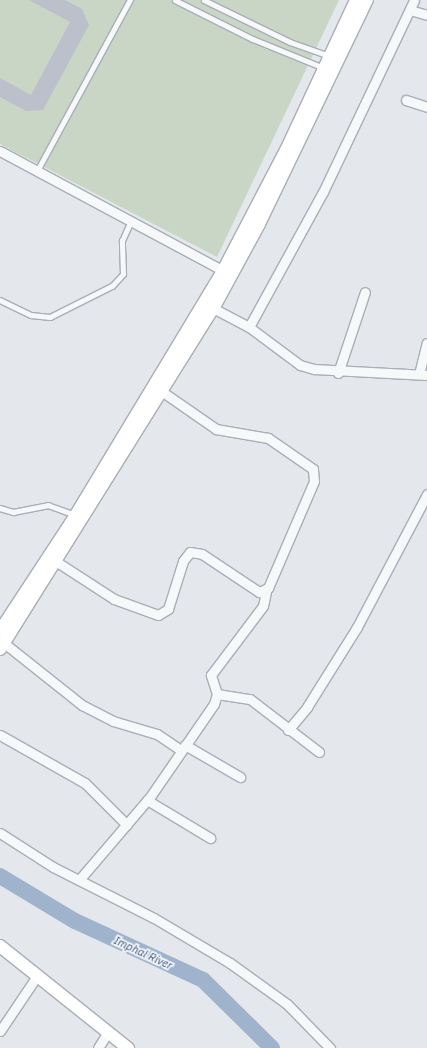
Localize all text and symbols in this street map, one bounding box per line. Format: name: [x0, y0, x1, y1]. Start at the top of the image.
water label: Imphal River: [112, 934, 174, 972]

